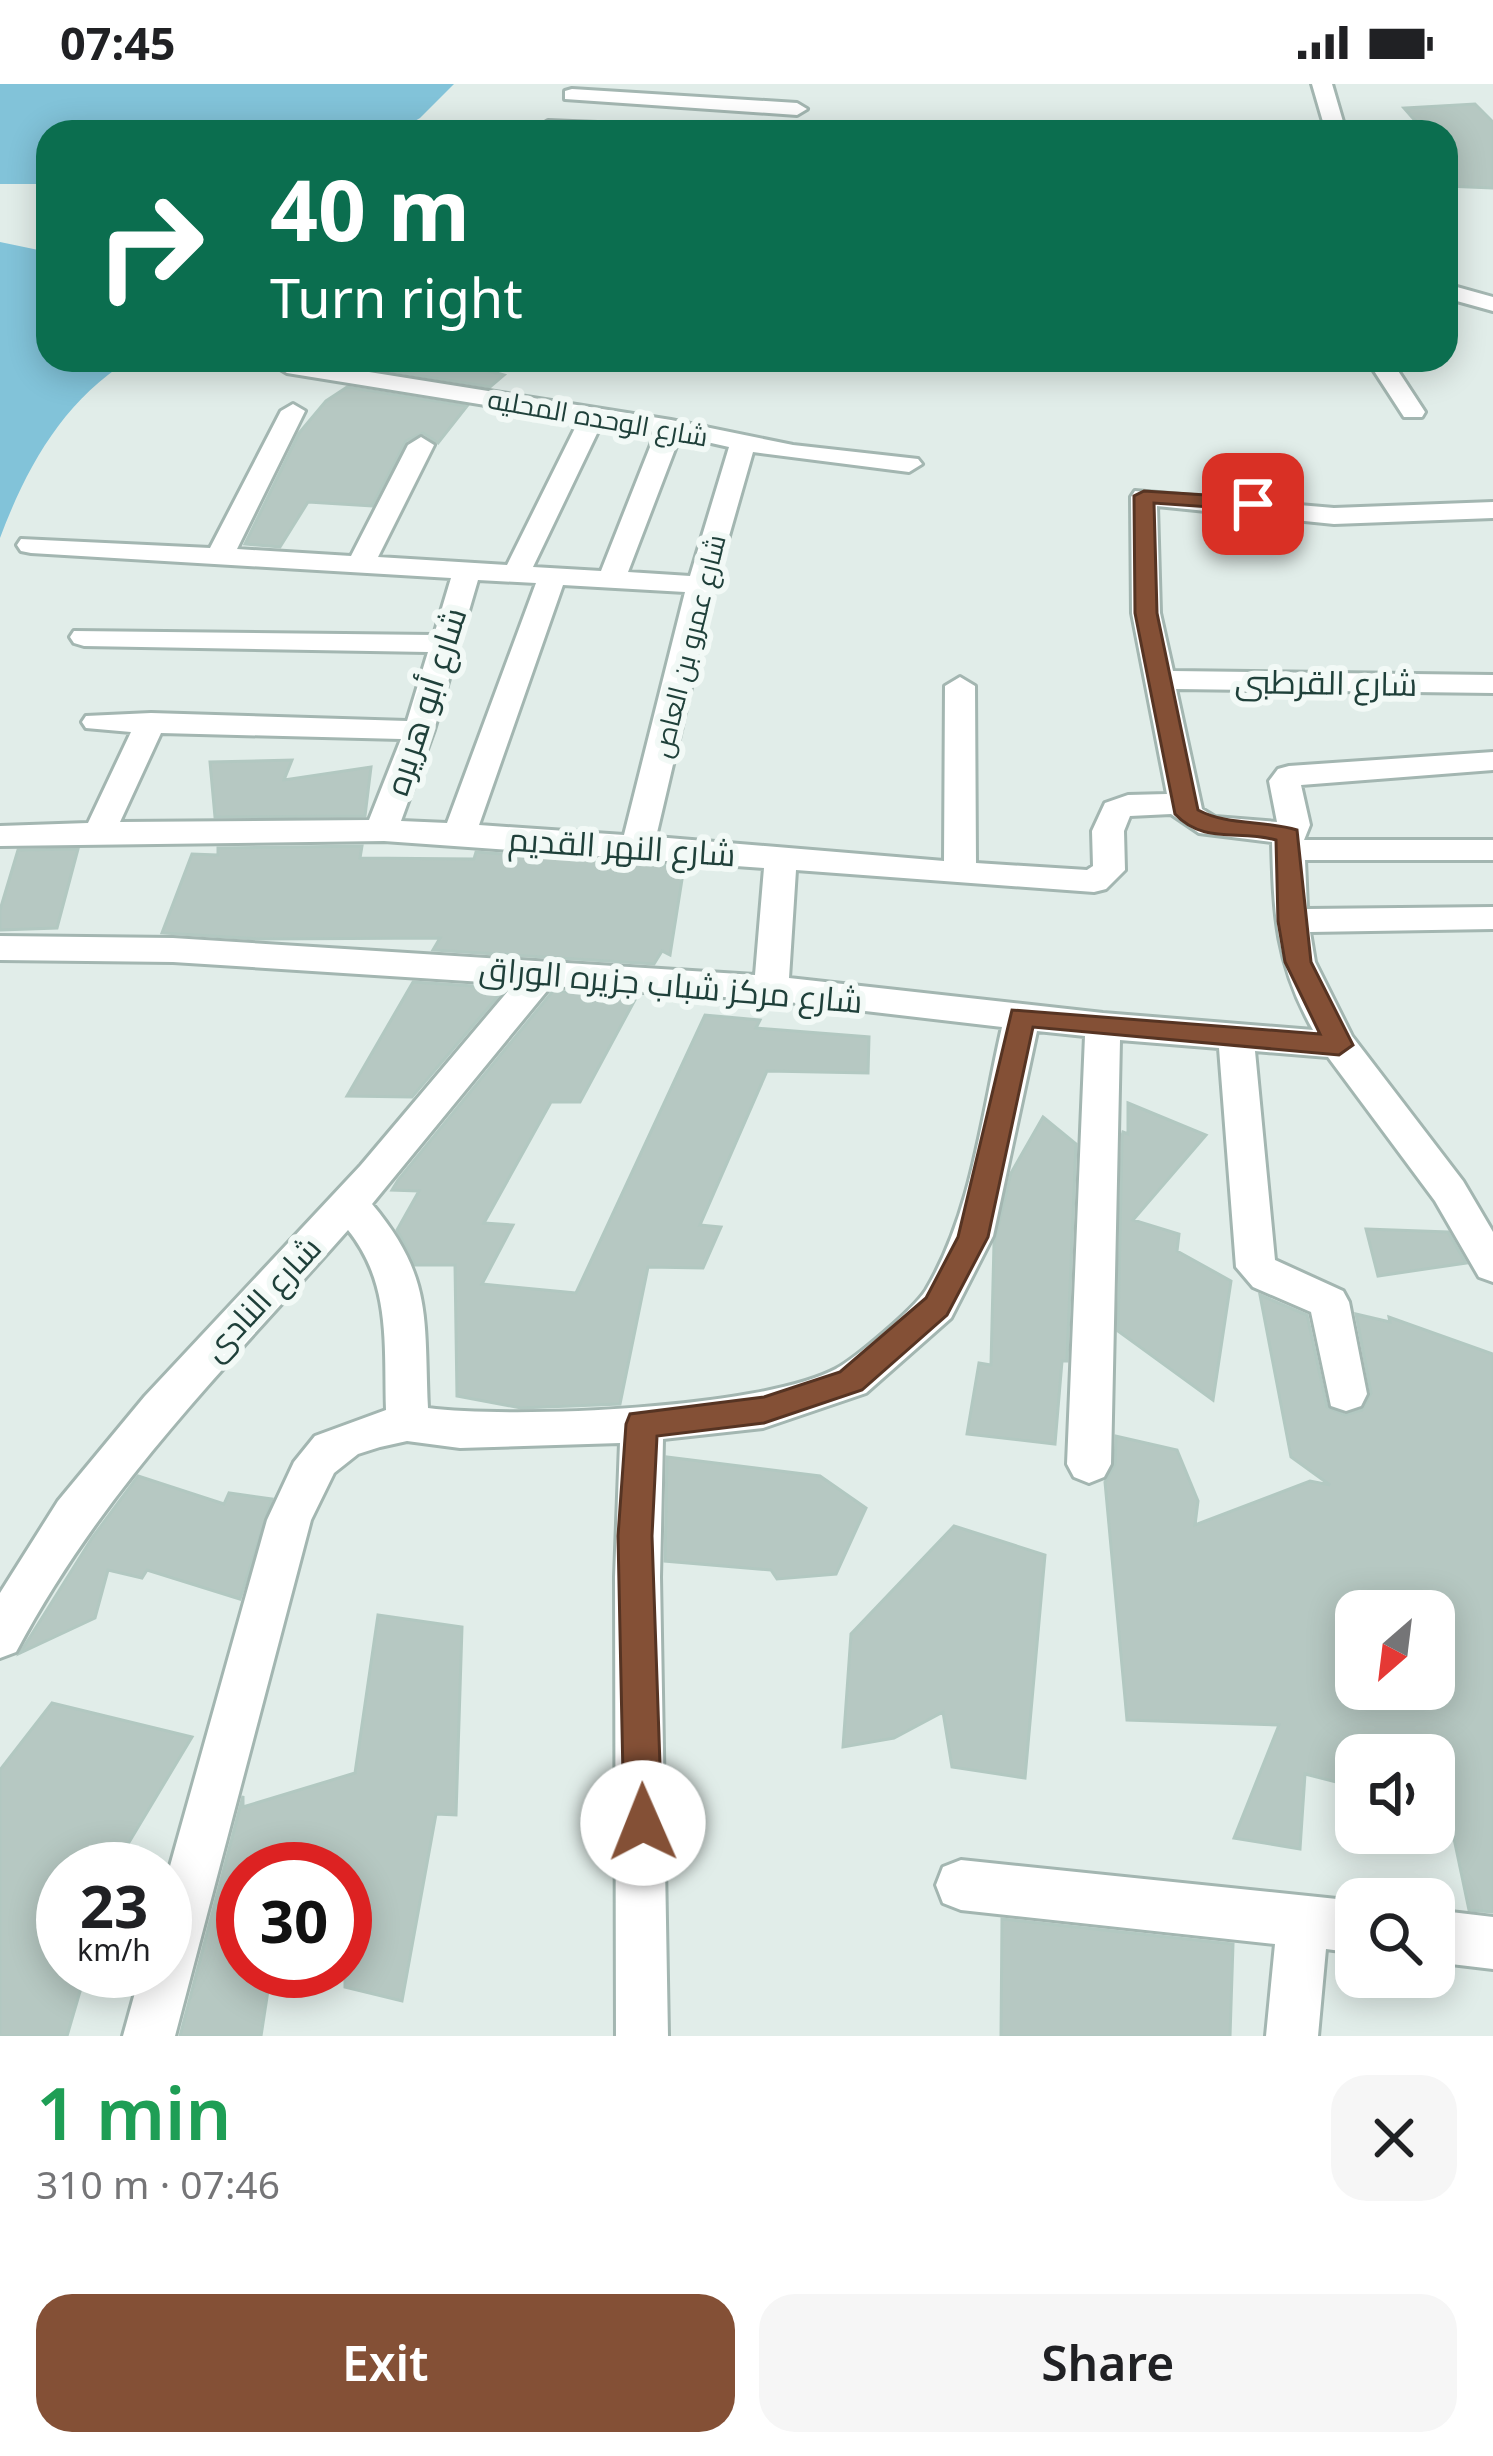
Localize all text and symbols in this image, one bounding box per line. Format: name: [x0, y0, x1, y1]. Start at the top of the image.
text: 07:45: [60, 12, 176, 73]
text: 40 m: [270, 151, 470, 266]
icon: right: [72, 168, 228, 324]
text: Turn right: [270, 260, 523, 334]
street label: شارع الوحده المحليه: [485, 379, 711, 456]
pin: [1202, 453, 1304, 555]
icon: arrive: [1220, 471, 1286, 537]
street label: شارع عمرو بن العاص: [642, 531, 735, 762]
street label: شارع أبو هريره: [374, 601, 477, 801]
street label: شارع القرطبى: [1234, 658, 1418, 707]
street label: شارع النهر القديم: [507, 816, 737, 877]
street label: شارع مركز شباب جزيره الوراق: [477, 945, 865, 1024]
street label: شارع النادى: [192, 1226, 331, 1371]
north arrow: [1335, 1590, 1455, 1710]
map controls: [1335, 1590, 1455, 1998]
button: sound: [1335, 1734, 1455, 1854]
position arrow: [580, 1760, 706, 1886]
speed limit sign: 30: [216, 1842, 372, 1998]
text: 23: [80, 1864, 148, 1946]
button: search: [1335, 1878, 1455, 1998]
text: km/h: [77, 1929, 151, 1970]
text: 1 min: [36, 2063, 231, 2161]
button: close: [1331, 2075, 1457, 2201]
text: 310 m · 07:46: [36, 2157, 280, 2210]
button: Exit: [36, 2294, 735, 2432]
button: Share: [759, 2294, 1457, 2432]

